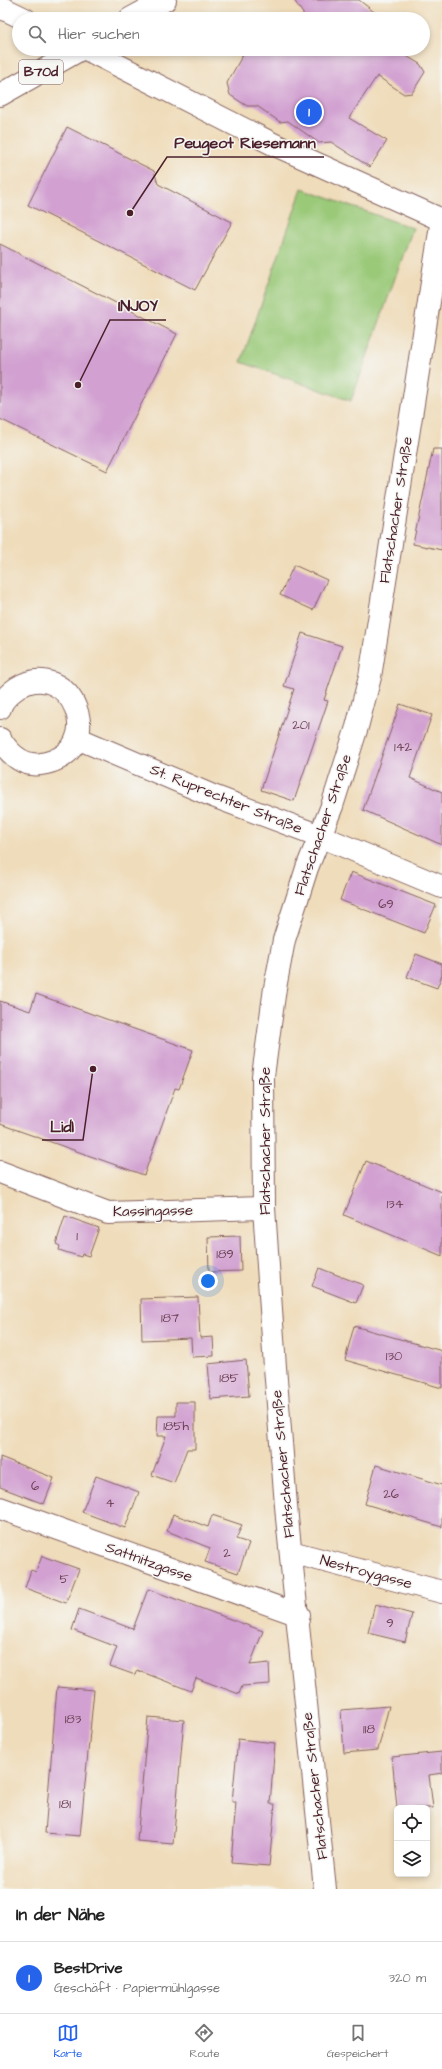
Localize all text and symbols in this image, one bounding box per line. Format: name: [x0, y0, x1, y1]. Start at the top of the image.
search box: [12, 12, 430, 56]
icon: search: [26, 23, 48, 45]
text: Hier suchen: [58, 24, 139, 45]
road number: B70d: [19, 60, 63, 84]
pin: 1: [296, 97, 322, 127]
callout: Peugeot Riesemann: [167, 129, 324, 157]
text: Peugeot Riesemann: [174, 132, 316, 156]
callout: INJOY: [110, 292, 166, 320]
text: INJOY: [118, 295, 159, 317]
street label: Flatschacher Straße: [374, 435, 418, 585]
house number: 201: [292, 716, 310, 734]
house number: 142: [394, 738, 413, 756]
street label: Flatschacher Straße: [289, 752, 357, 898]
street label: St. Ruprechter Straße: [147, 759, 305, 839]
house number: 69: [378, 895, 394, 913]
street label: Flatschacher Straße: [255, 1067, 276, 1215]
callout: Lidl: [42, 1112, 83, 1140]
text: Lidl: [50, 1116, 75, 1138]
house number: 134: [386, 1195, 404, 1213]
street label: Kassingasse: [113, 1200, 193, 1223]
house number: 1: [76, 1227, 78, 1245]
house number: 189: [216, 1245, 234, 1263]
your location: [198, 1271, 218, 1291]
house number: 187: [161, 1309, 179, 1327]
house number: 130: [386, 1347, 402, 1365]
house number: 185: [219, 1369, 239, 1387]
street label: Flatschacher Straße: [266, 1389, 300, 1539]
house number: 185h: [163, 1417, 189, 1435]
house number: 6: [31, 1477, 39, 1495]
house number: 26: [383, 1485, 399, 1503]
house number: 4: [106, 1494, 115, 1512]
street label: Sattnitzgasse: [102, 1537, 195, 1588]
house number: 2: [223, 1544, 231, 1562]
street label: Nestroygasse: [317, 1550, 414, 1595]
house number: 5: [59, 1570, 69, 1588]
house number: 9: [386, 1614, 394, 1632]
house number: 183: [65, 1710, 82, 1728]
street label: Flatschacher Straße: [297, 1711, 333, 1861]
house number: 118: [363, 1720, 375, 1738]
house number: 181: [59, 1795, 71, 1813]
map controls: [394, 1805, 430, 1877]
button: locate: [394, 1805, 430, 1841]
button: layers: [394, 1841, 430, 1877]
text: In der Nähe: [16, 1903, 105, 1927]
text: BestDrive: [54, 1958, 123, 1979]
text: 1: [28, 1969, 30, 1987]
text: 320 m: [388, 1969, 426, 1987]
text: Geschäft · Papiermühlgasse: [54, 1979, 220, 1997]
tab: Karte: [54, 2022, 82, 2061]
tab: Route: [189, 2022, 220, 2061]
tab: Gespeichert: [327, 2022, 388, 2061]

